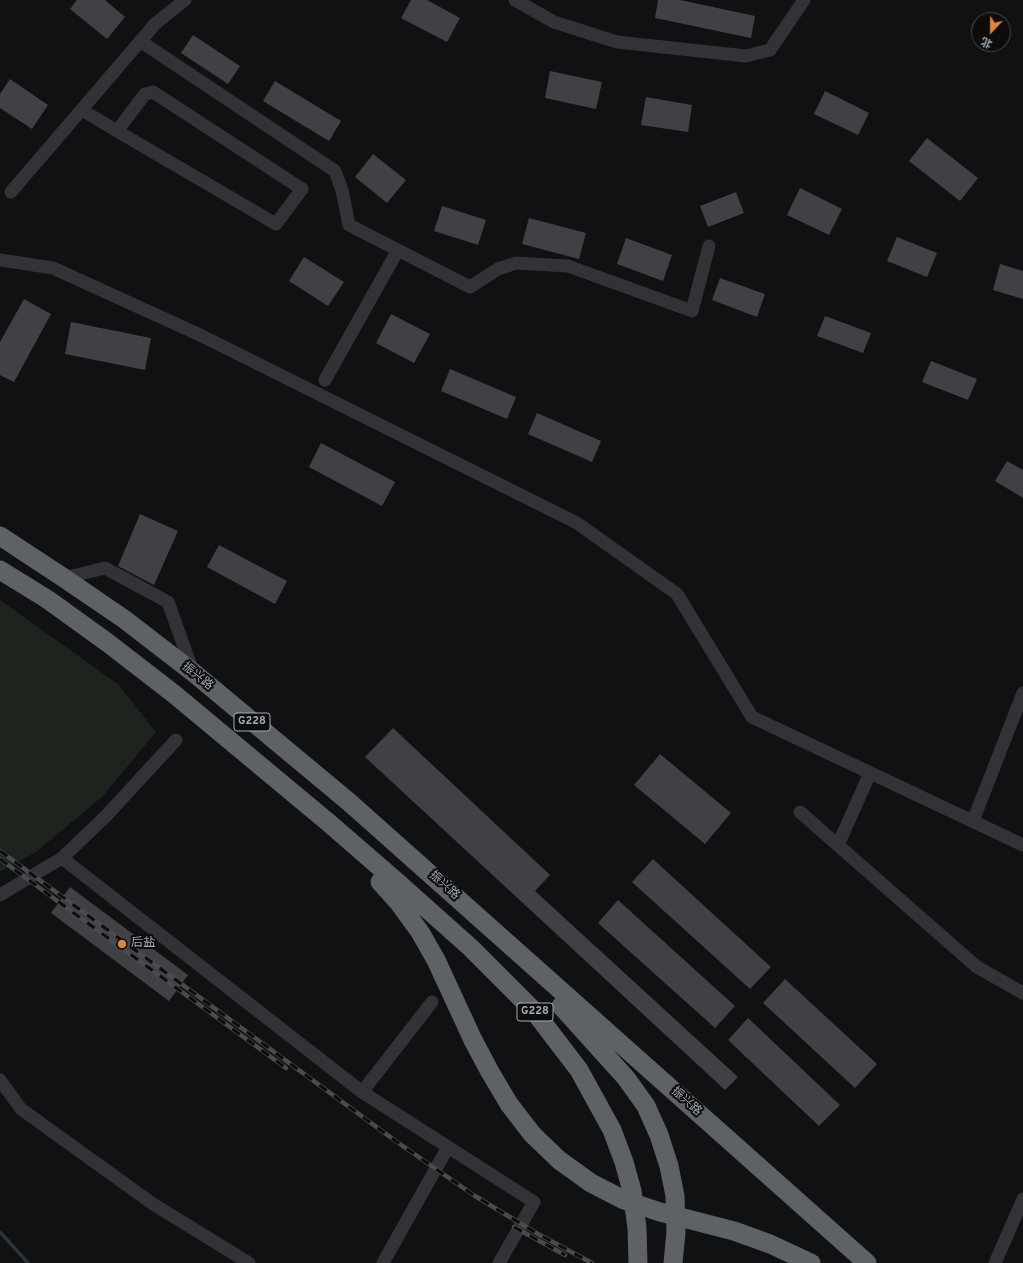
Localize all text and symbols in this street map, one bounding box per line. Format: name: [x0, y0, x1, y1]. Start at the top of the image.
north arrow: [971, 12, 1011, 52]
text: 北: [979, 34, 995, 51]
street label: 振兴路: [178, 660, 216, 694]
road number: G228: [234, 713, 270, 731]
street label: 振兴路: [426, 869, 462, 903]
place label: 后盐: [131, 937, 155, 951]
marker: 后盐: [116, 938, 128, 950]
road number: G228: [517, 1003, 553, 1021]
street label: 振兴路: [668, 1085, 704, 1119]

